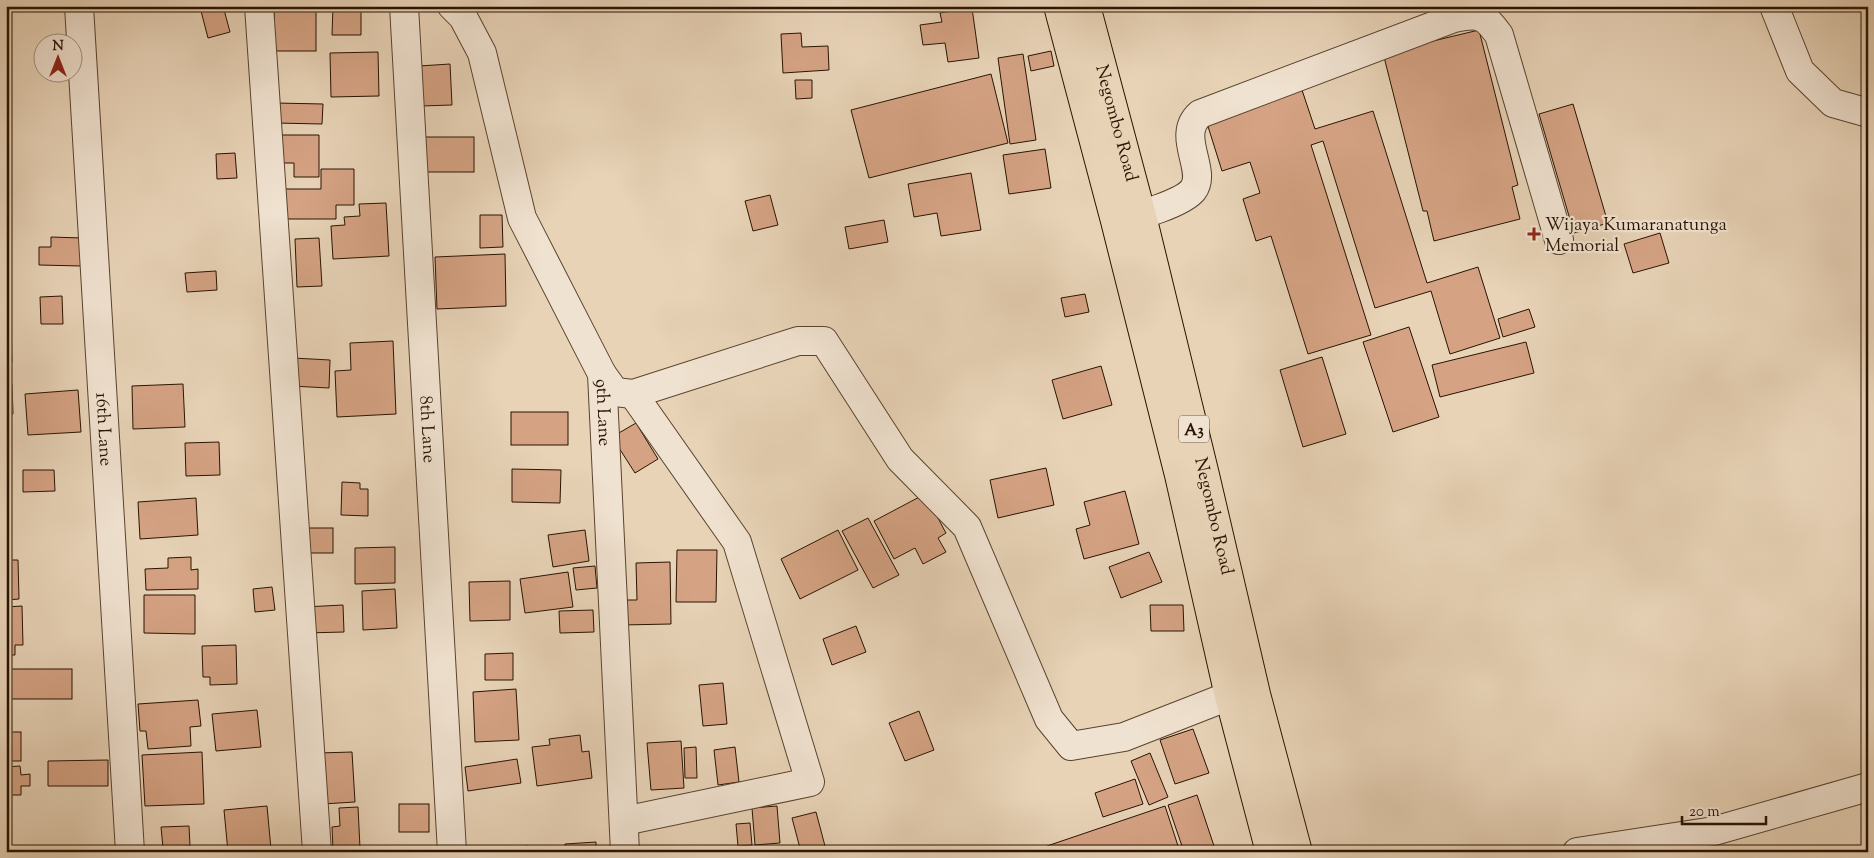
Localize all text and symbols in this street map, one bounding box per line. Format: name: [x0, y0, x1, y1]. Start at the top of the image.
north arrow: [32, 32, 82, 82]
text: N: [52, 37, 64, 57]
street label: Negombo Road: [1087, 62, 1143, 185]
place label: Wijaya Kumaranatunga Memorial: [1545, 213, 1727, 260]
marker: Wijaya Kumaranatunga Memorial: [1527, 227, 1541, 241]
street label: 9th Lane: [587, 378, 616, 447]
street label: 16th Lane: [87, 392, 118, 467]
street label: 8th Lane: [411, 395, 441, 464]
road number: A3: [1179, 416, 1209, 442]
street label: Negombo Road: [1186, 455, 1239, 578]
scale bar: [1682, 793, 1765, 825]
text: 20 m: [1689, 802, 1720, 823]

